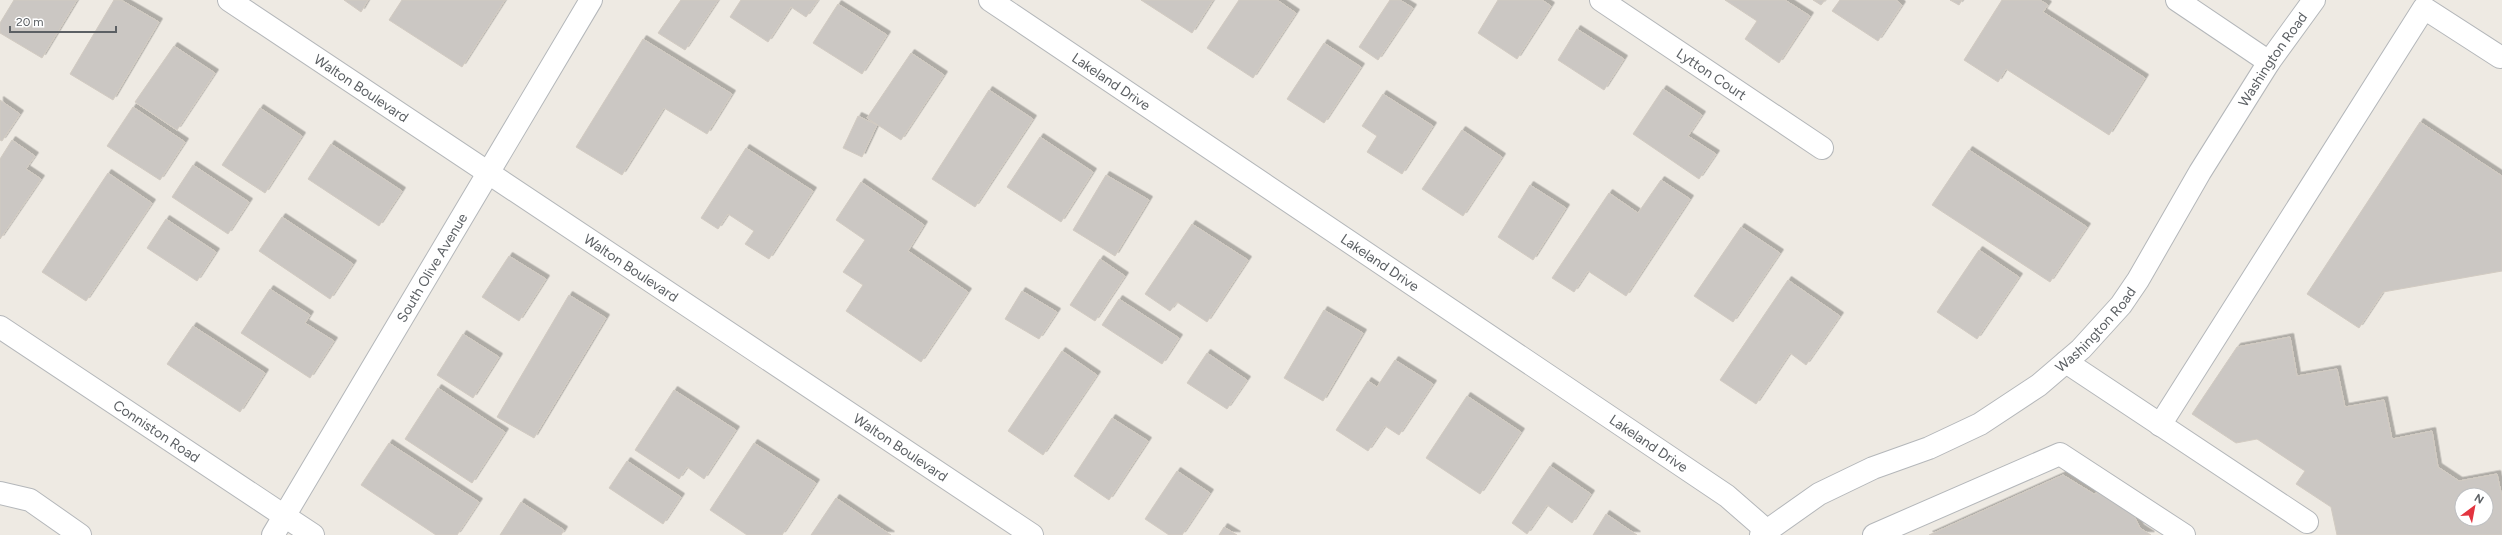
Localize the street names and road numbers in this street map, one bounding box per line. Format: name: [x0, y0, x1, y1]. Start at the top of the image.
street label: Washington Road: [2235, 9, 2311, 110]
street label: Lytton Court: [1673, 45, 1750, 104]
street label: Lakeland Drive: [1069, 49, 1154, 114]
street label: Walton Boulevard: [311, 51, 412, 126]
street label: South Olive Avenue: [393, 210, 471, 325]
street label: Walton Boulevard: [580, 230, 681, 305]
street label: Lakeland Drive: [1337, 230, 1423, 295]
street label: Washington Road: [2052, 284, 2139, 376]
street label: Conniston Road: [110, 396, 203, 466]
street label: Walton Boulevard: [850, 410, 951, 485]
street label: Lakeland Drive: [1606, 411, 1691, 476]

